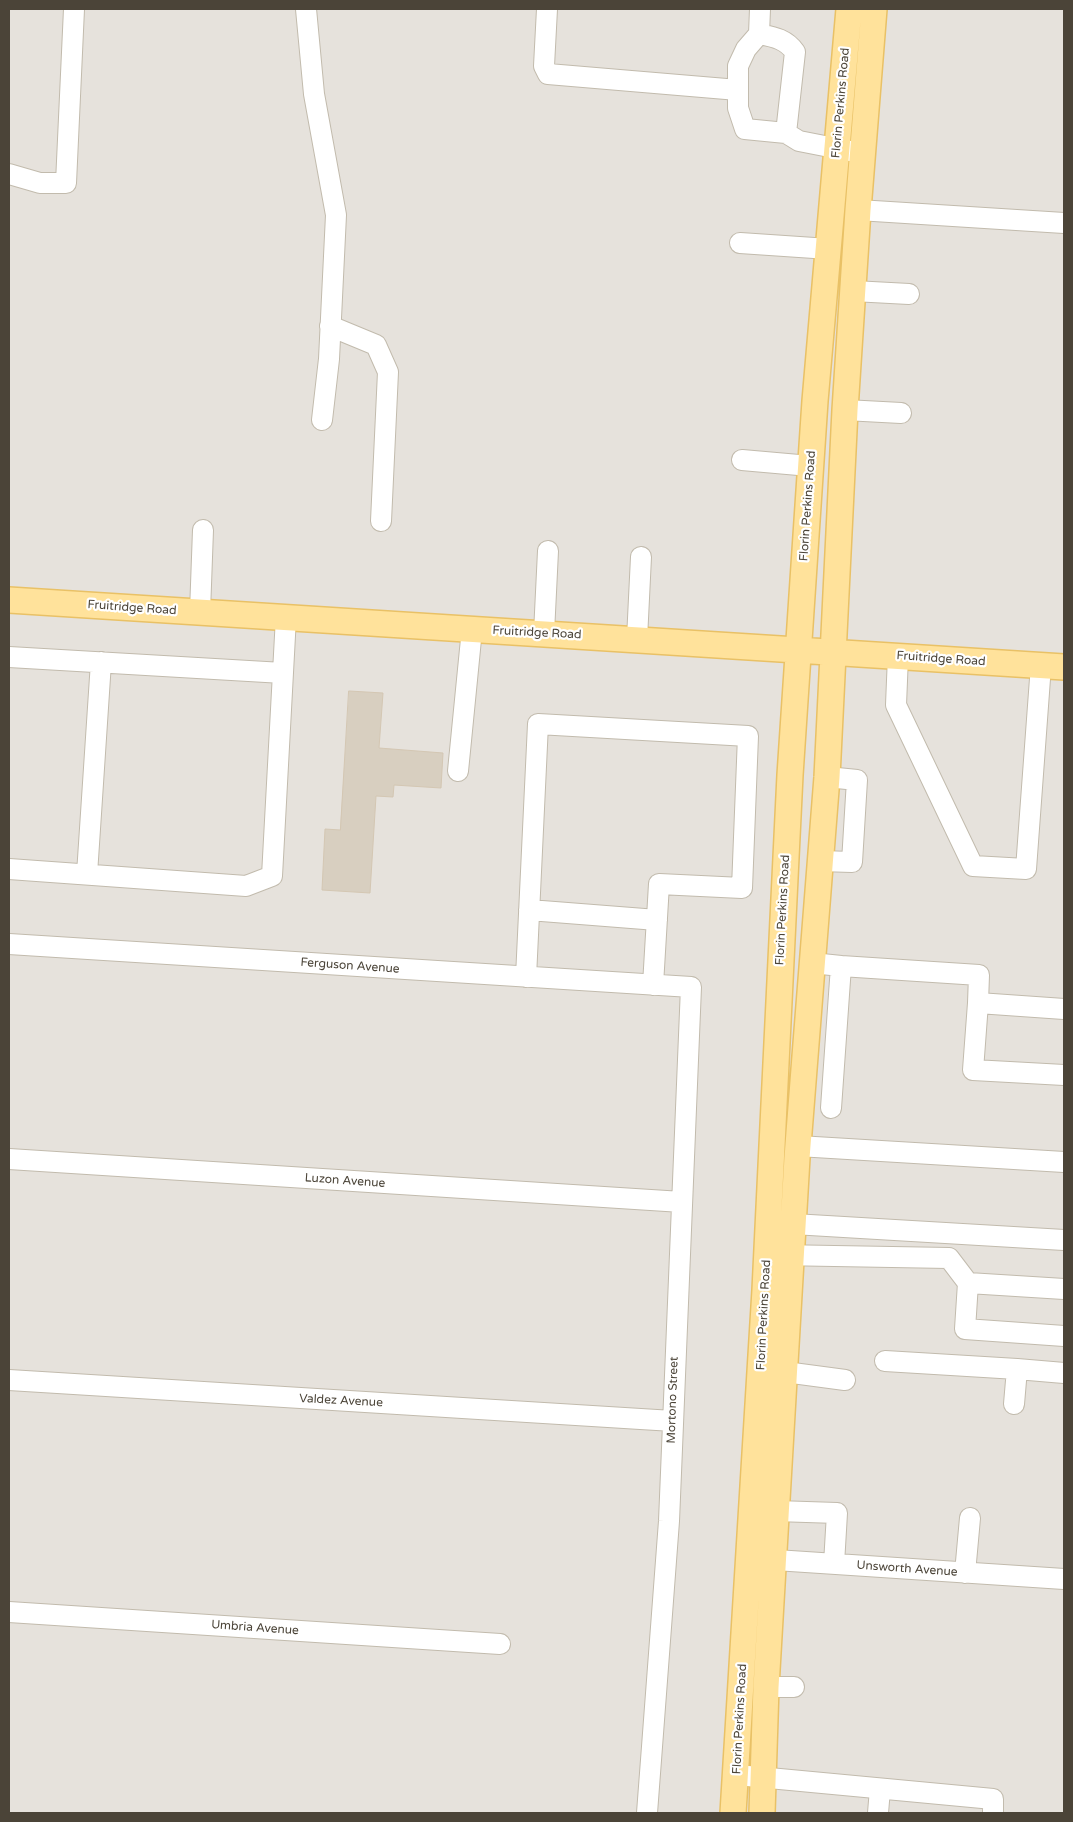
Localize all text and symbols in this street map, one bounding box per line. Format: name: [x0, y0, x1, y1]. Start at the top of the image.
street label: Florin Perkins Road: [829, 47, 853, 159]
street label: Florin Perkins Road: [797, 450, 819, 562]
street label: Fruitridge Road: [87, 598, 177, 618]
street label: Fruitridge Road: [492, 623, 582, 643]
street label: Fruitridge Road: [896, 649, 986, 669]
street label: Florin Perkins Road: [773, 854, 793, 966]
street label: Ferguson Avenue: [300, 955, 400, 977]
street label: Luzon Avenue: [304, 1171, 386, 1191]
street label: Florin Perkins Road: [754, 1259, 774, 1371]
street label: Mortono Street: [664, 1356, 682, 1444]
street label: Valdez Avenue: [299, 1392, 383, 1410]
street label: Unsworth Avenue: [856, 1558, 958, 1580]
street label: Umbria Avenue: [211, 1618, 299, 1638]
street label: Florin Perkins Road: [730, 1663, 750, 1775]

